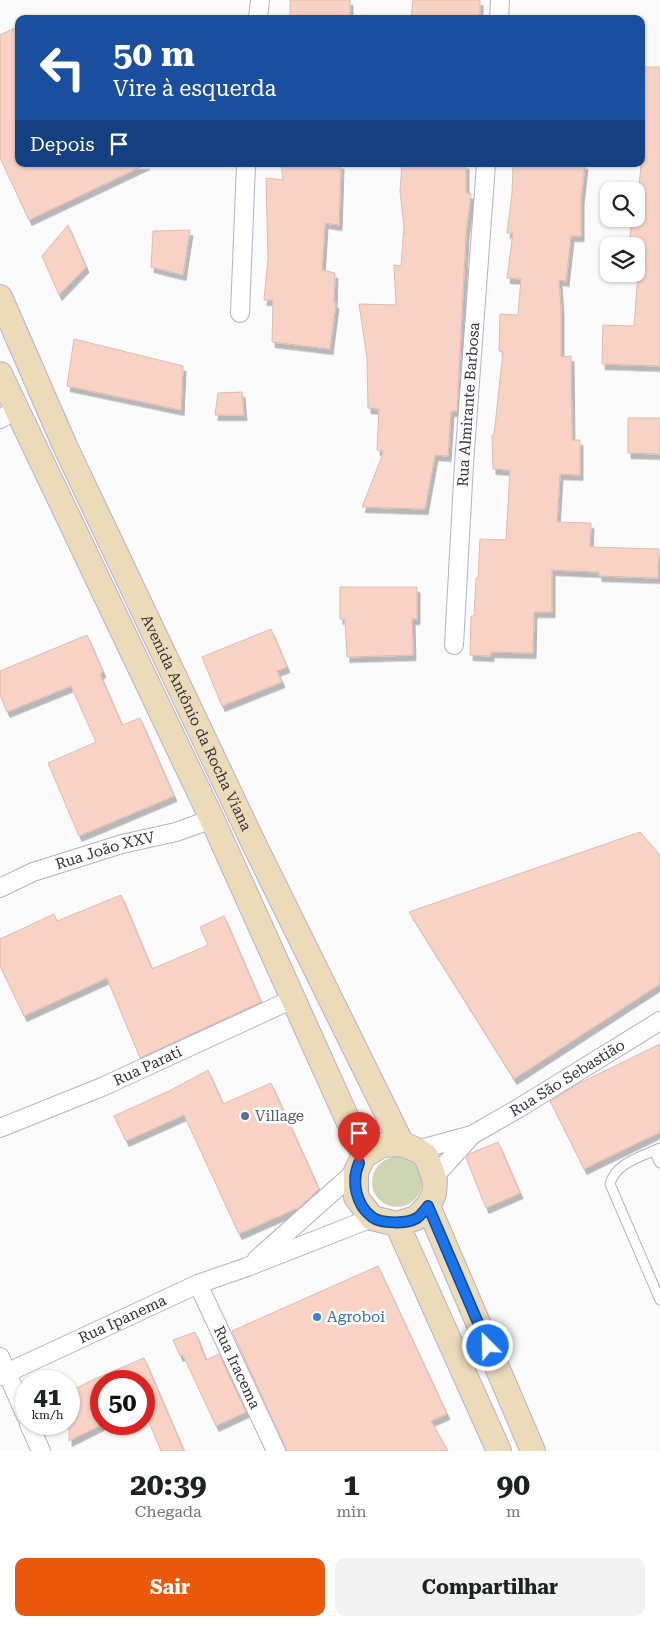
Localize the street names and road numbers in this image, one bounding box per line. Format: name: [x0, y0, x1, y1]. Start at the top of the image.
street label: Rua Almirante Barbosa: [454, 321, 483, 487]
street label: Avenida Antônio da Rocha Viana: [137, 612, 255, 834]
street label: Rua João XXV: [53, 828, 157, 873]
street label: Rua São Sebastião: [507, 1036, 628, 1120]
street label: Rua Parati: [110, 1042, 185, 1090]
street label: Rua Ipanema: [76, 1291, 169, 1347]
street label: Rua Iracema: [210, 1323, 264, 1412]

